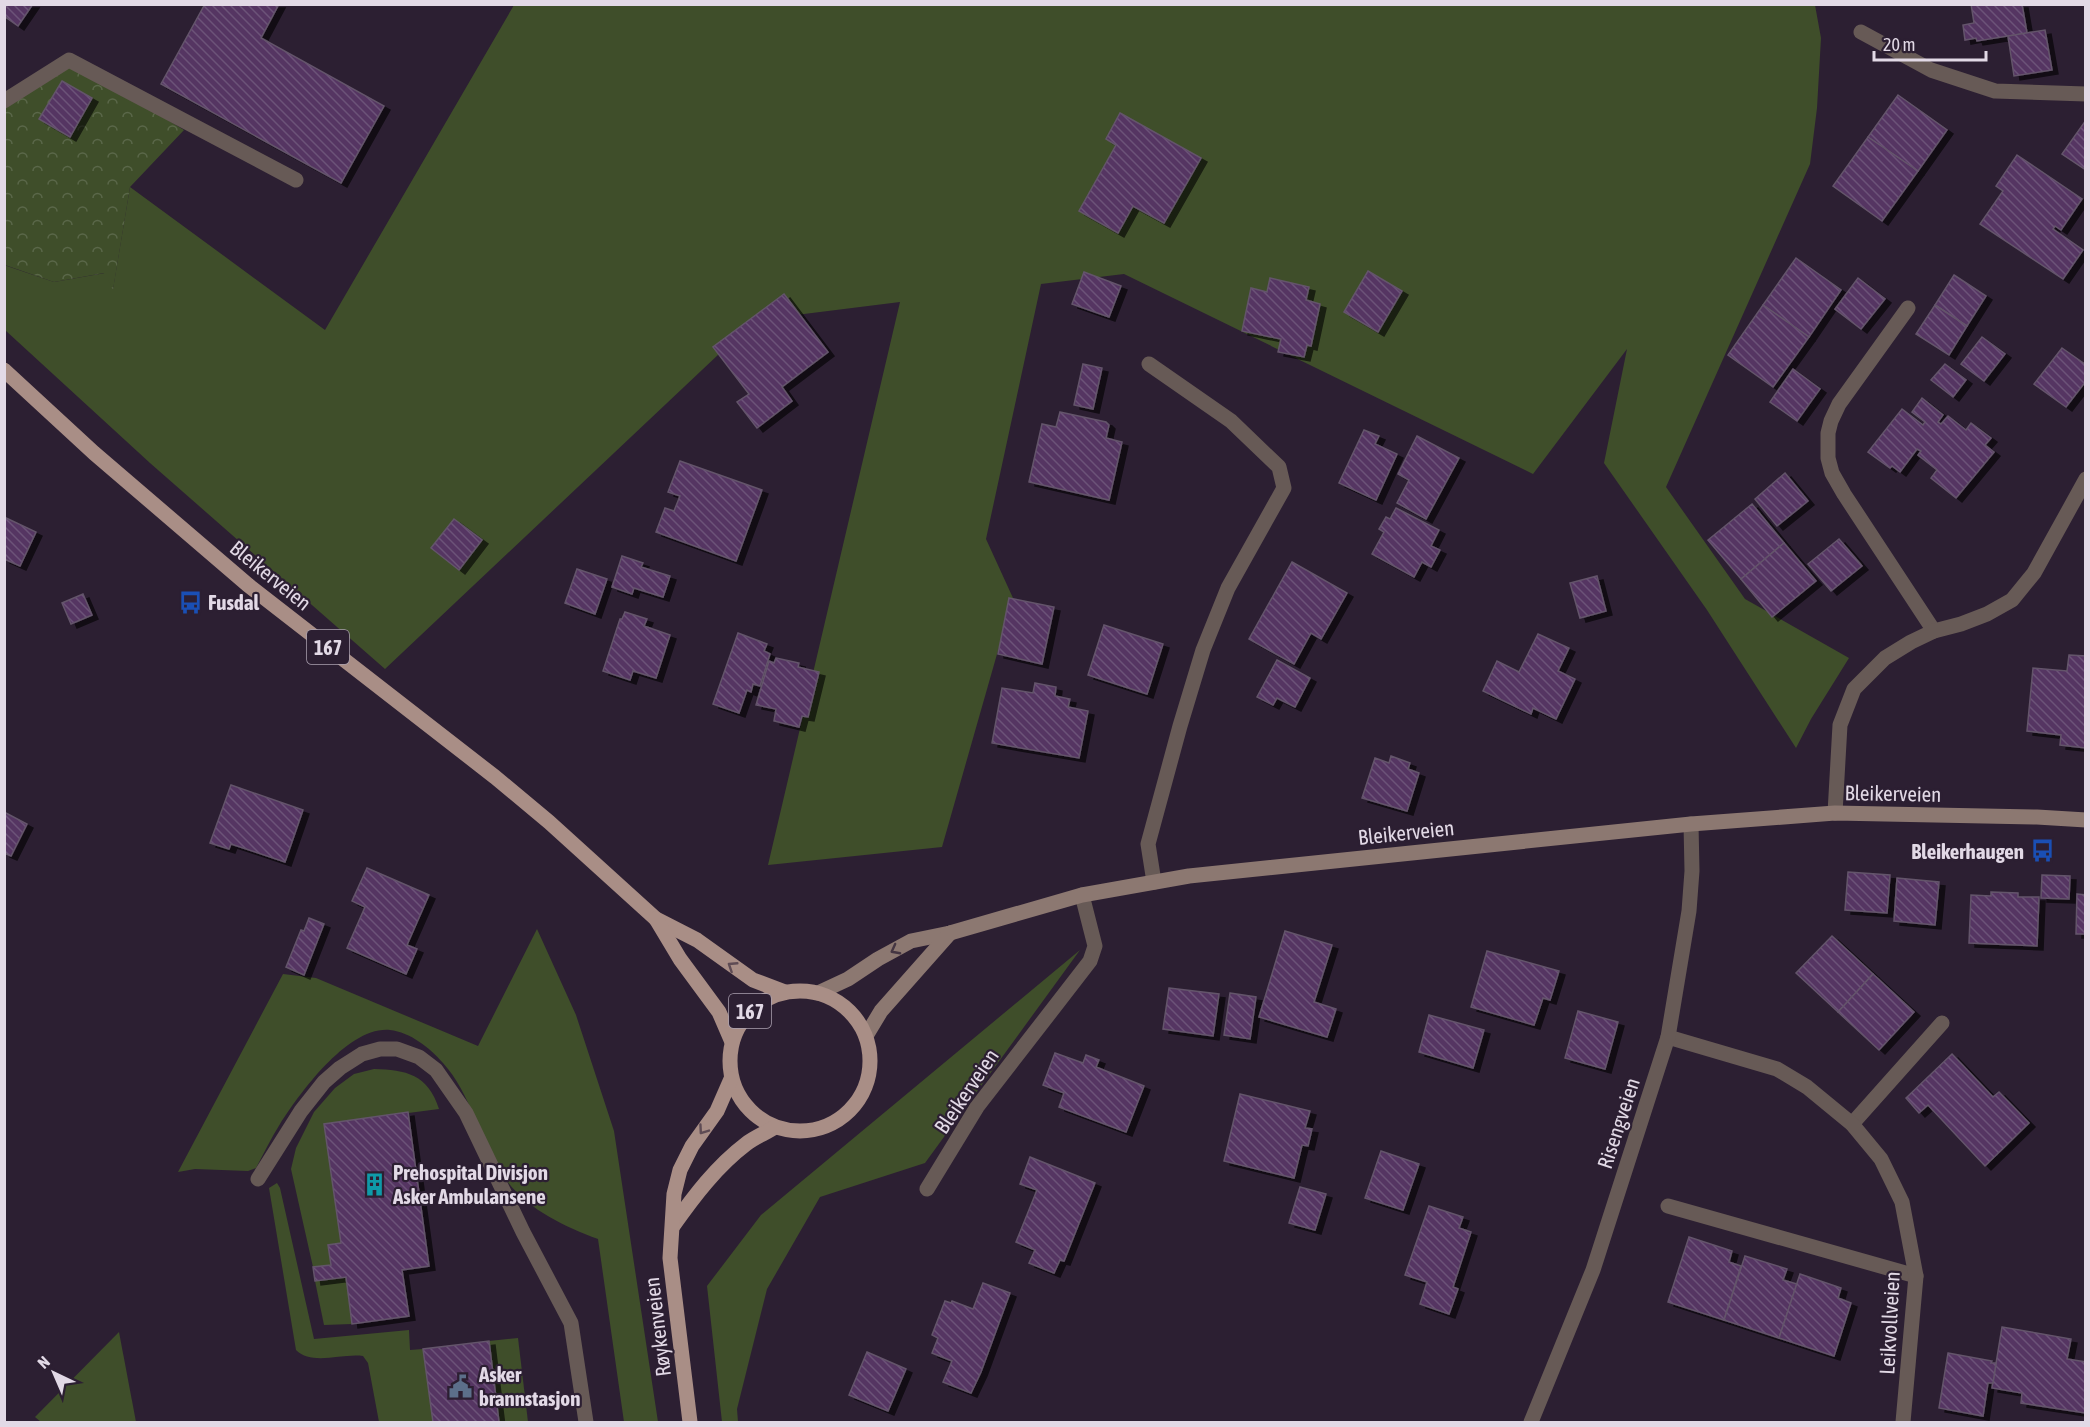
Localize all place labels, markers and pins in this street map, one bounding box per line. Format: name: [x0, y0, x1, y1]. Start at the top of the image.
bus stop icon: Fusdal: [177, 589, 203, 615]
place label: Fusdal: [208, 590, 260, 614]
bus stop icon: Bleikerhaugen: [2029, 838, 2055, 864]
place label: Bleikerhaugen: [1911, 839, 2024, 863]
place label: Prehospital Divisjon Asker Ambulansene: [392, 1160, 548, 1208]
building icon: Prehospital Divisjon Asker Ambulansene: [362, 1171, 388, 1197]
place label: Asker brannstasjon: [478, 1362, 580, 1410]
public building icon: Asker brannstasjon: [448, 1373, 474, 1399]

